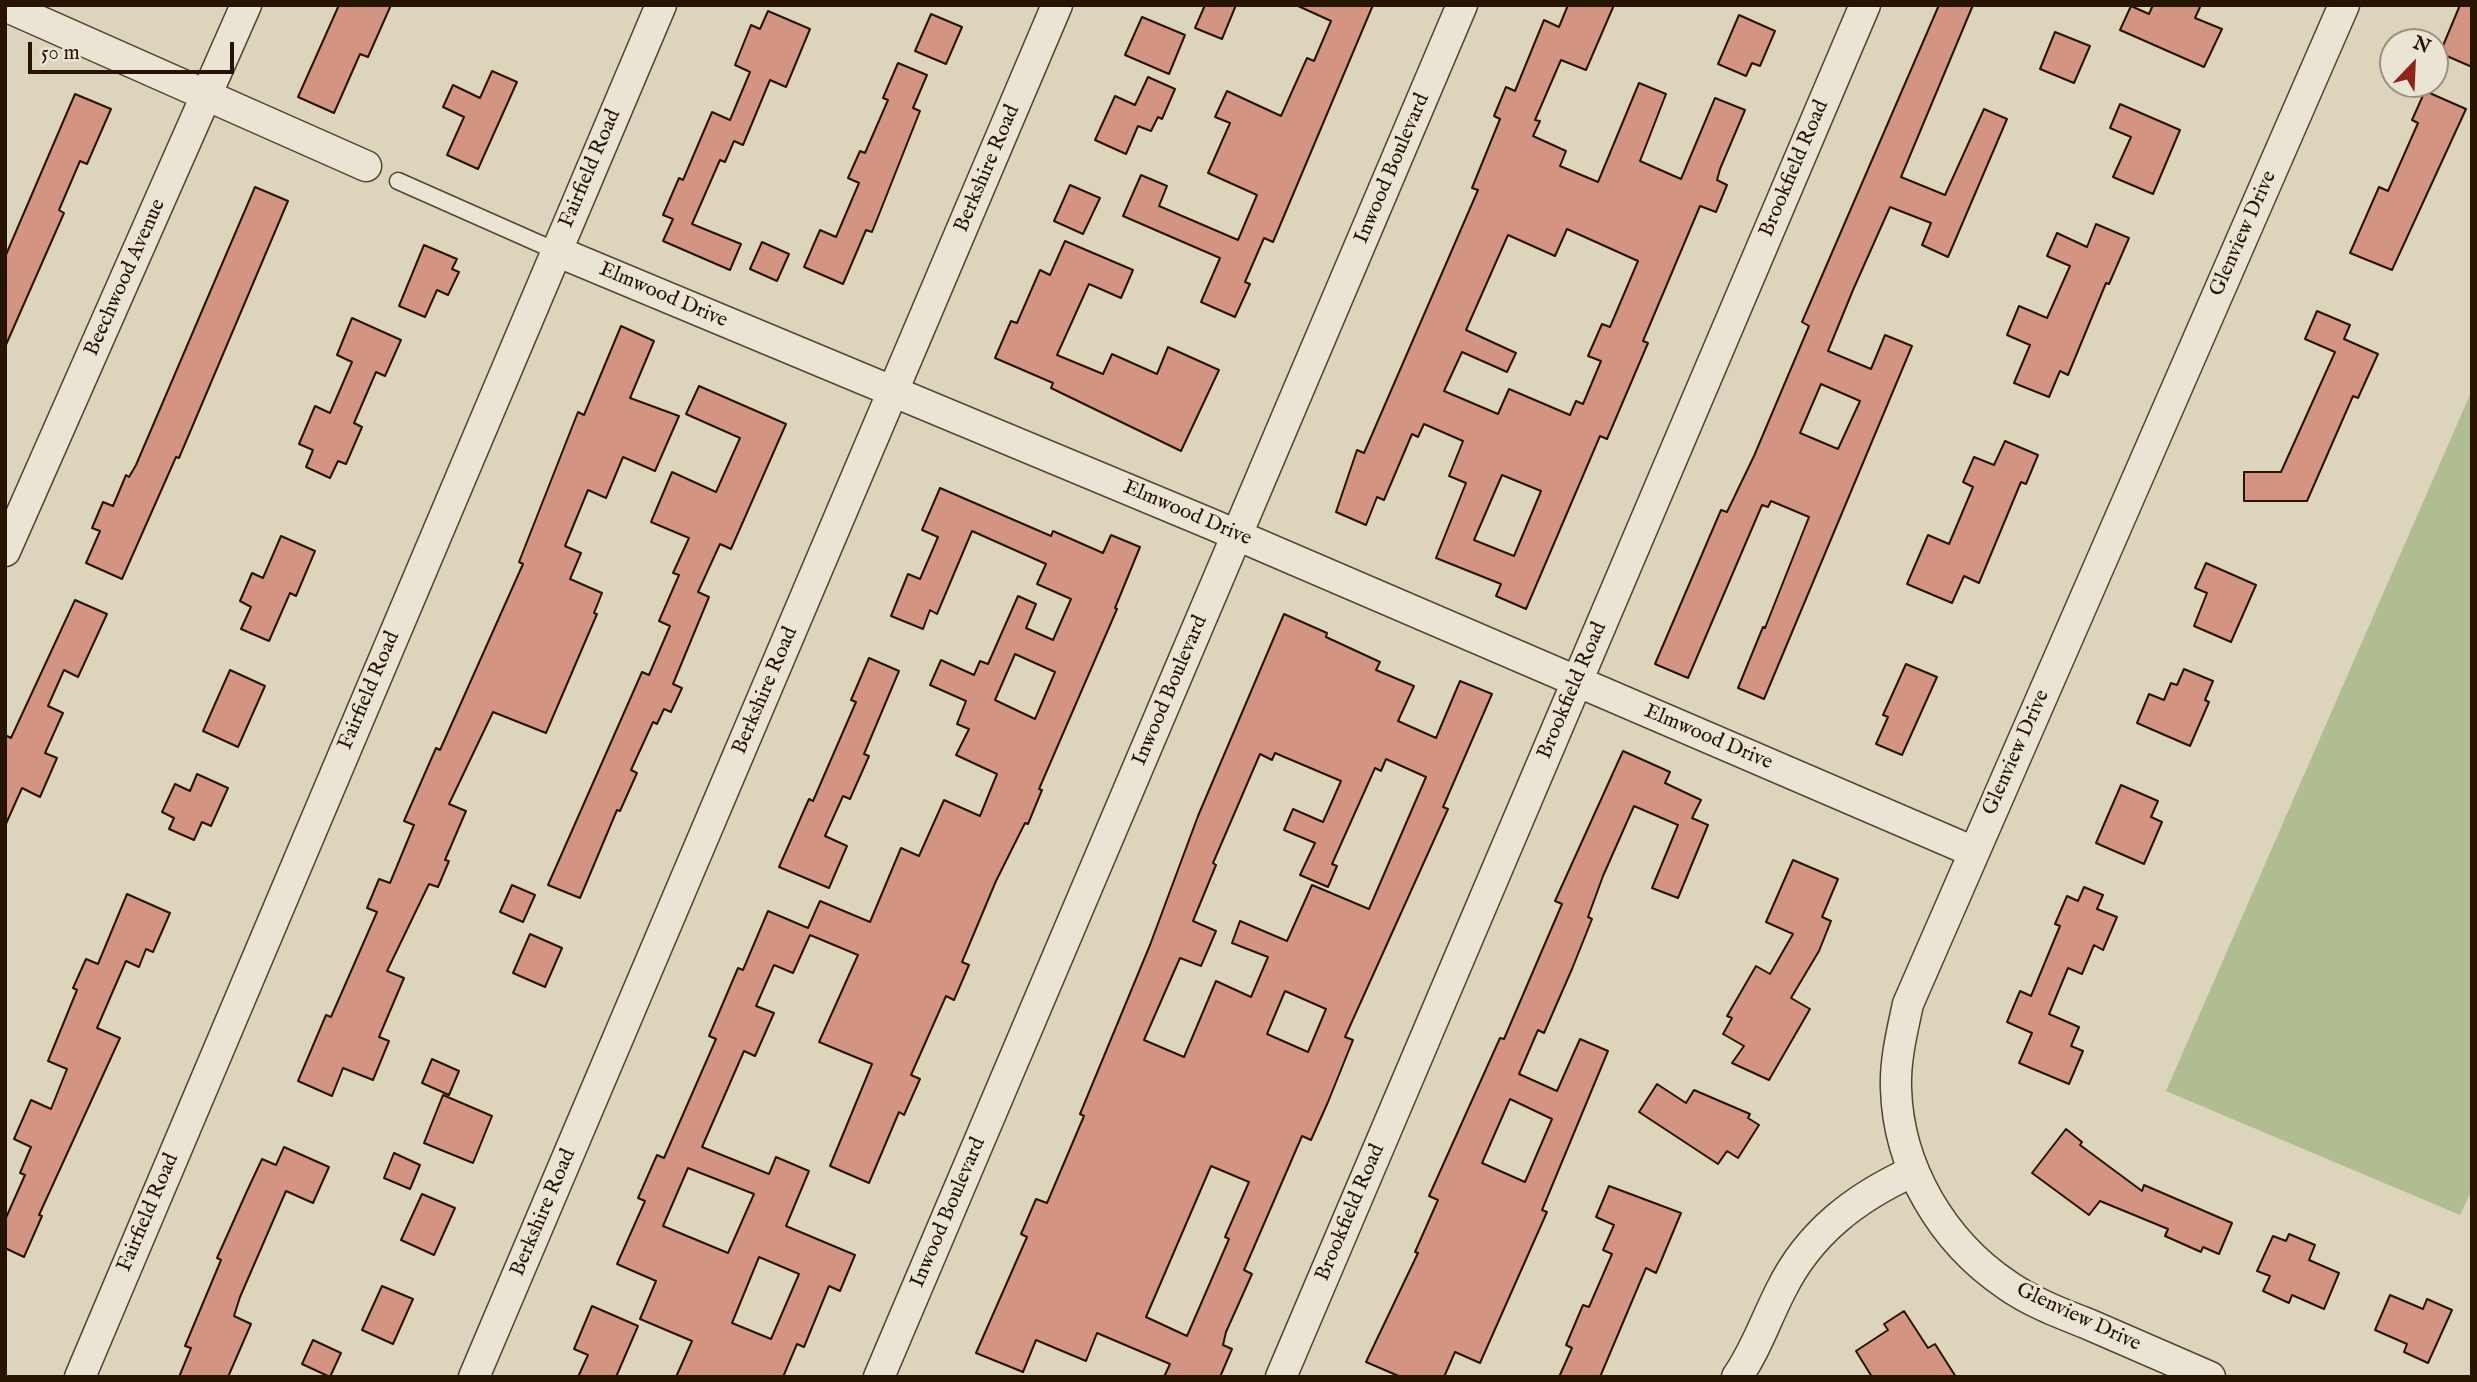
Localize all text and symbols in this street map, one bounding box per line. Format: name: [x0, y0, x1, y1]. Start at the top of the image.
scale bar: [32, 28, 238, 72]
north arrow: [2379, 28, 2449, 98]
text: N: [2409, 31, 2434, 60]
text: 50 m: [41, 40, 80, 67]
street label: Inwood Boulevard: [1350, 90, 1436, 248]
street label: Brookfield Road: [1755, 97, 1835, 241]
street label: Berkshire Road: [950, 101, 1026, 237]
street label: Fairfield Road: [555, 106, 627, 232]
street label: Glenview Drive: [2205, 167, 2283, 301]
street label: Beechwood Avenue: [80, 196, 172, 360]
street label: Elmwood Drive: [595, 258, 731, 334]
street label: Elmwood Drive: [1119, 476, 1255, 552]
street label: Inwood Boulevard: [1128, 612, 1214, 770]
street label: Brookfield Road: [1533, 619, 1613, 763]
street label: Berkshire Road: [728, 623, 804, 759]
street label: Fairfield Road: [334, 628, 406, 754]
street label: Glenview Drive: [1978, 686, 2056, 820]
street label: Elmwood Drive: [1640, 700, 1776, 776]
street label: Inwood Boulevard: [906, 1134, 992, 1292]
street label: Brookfield Road: [1311, 1141, 1391, 1285]
street label: Berkshire Road: [506, 1145, 582, 1281]
street label: Fairfield Road: [113, 1150, 185, 1276]
street label: Glenview Drive: [2012, 1278, 2144, 1358]

